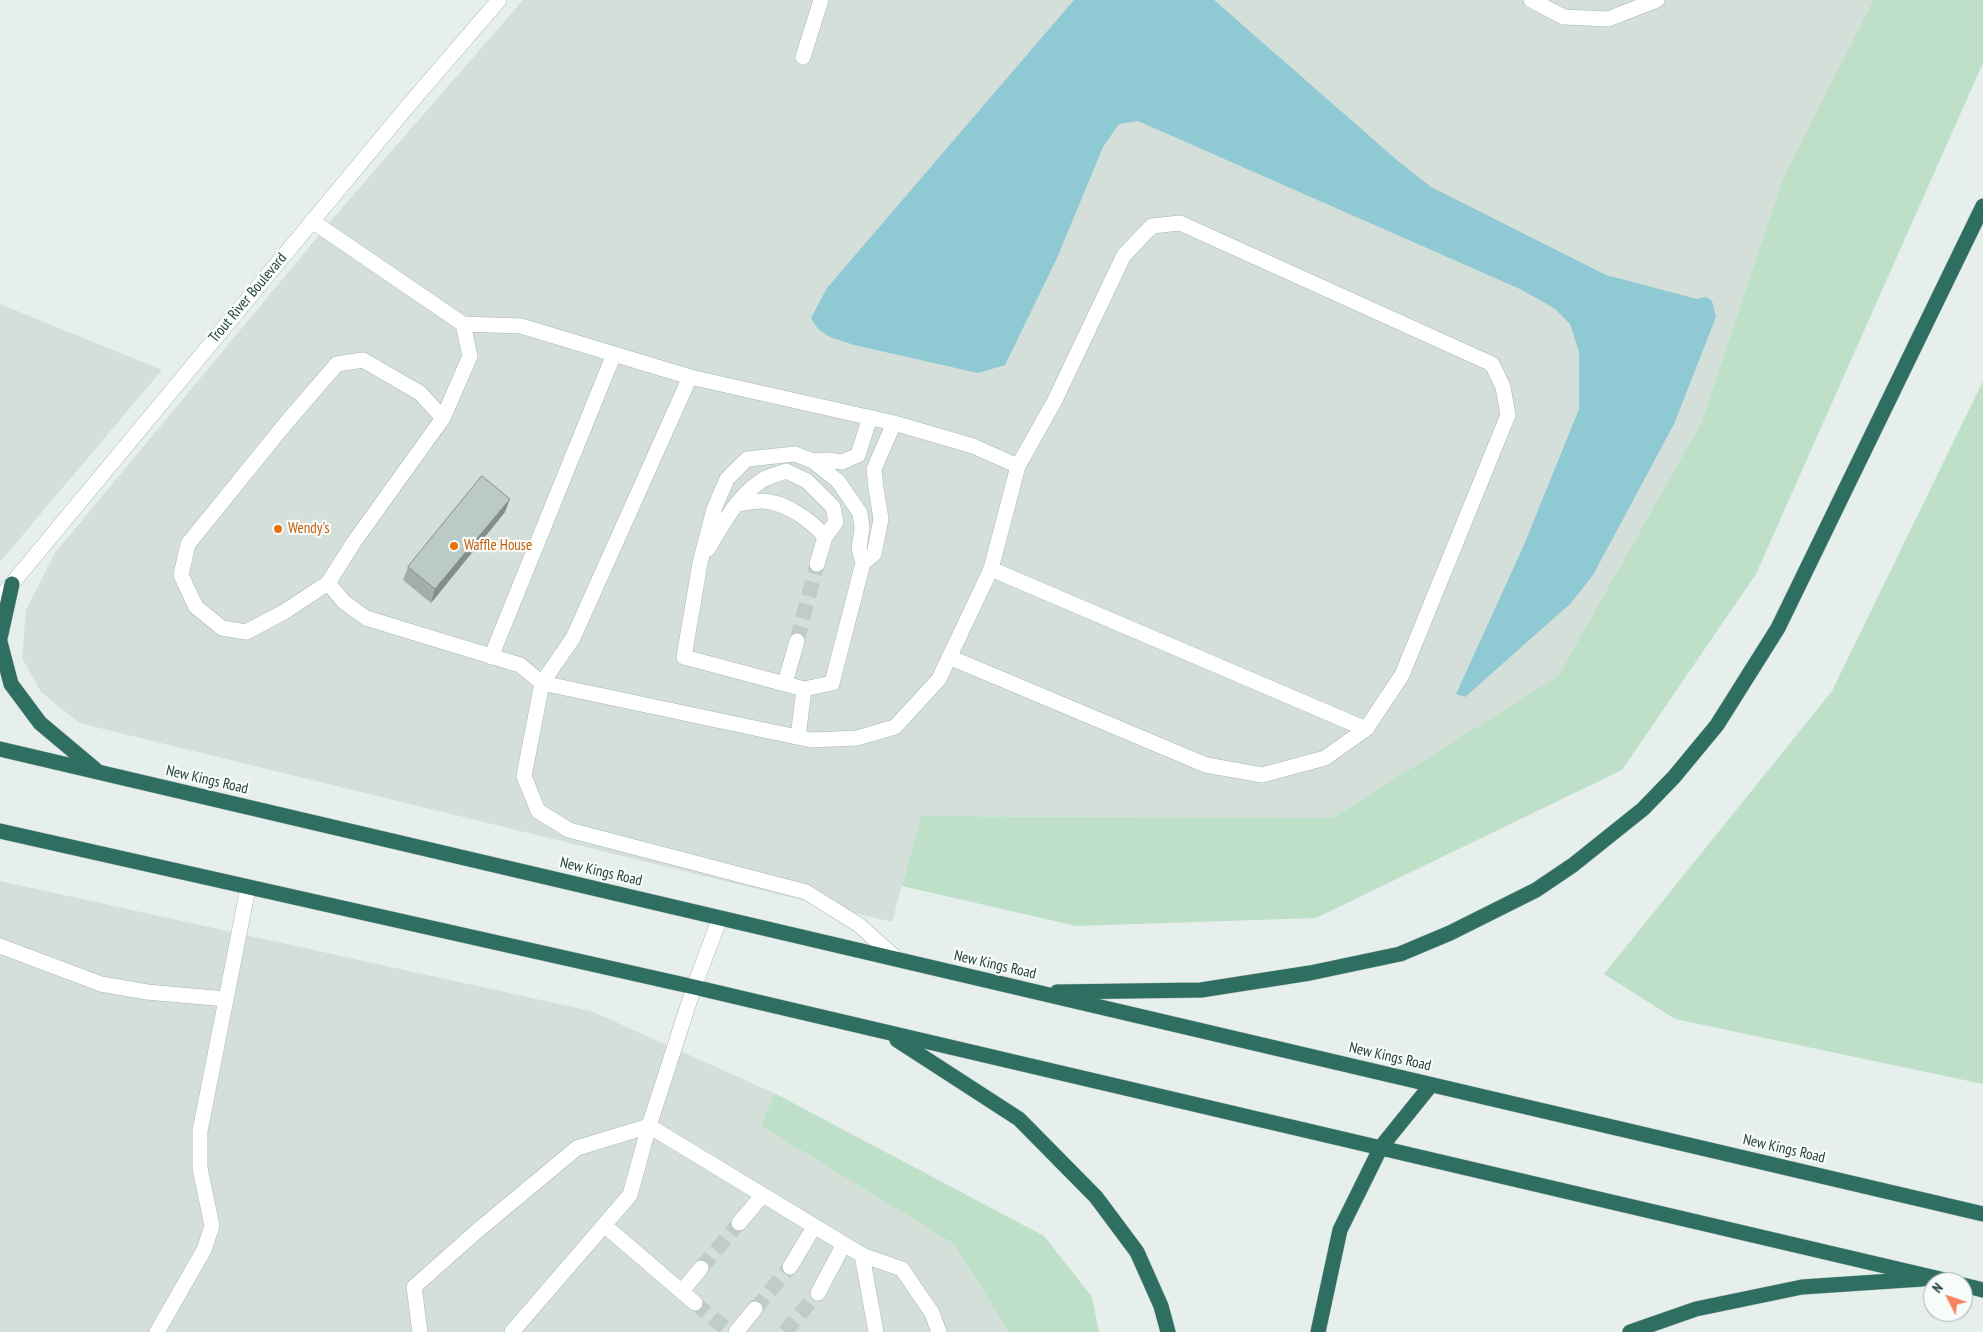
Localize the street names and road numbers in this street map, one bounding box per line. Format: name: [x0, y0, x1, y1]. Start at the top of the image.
street label: Trout River Boulevard: [205, 250, 291, 346]
street label: New Kings Road: [164, 762, 250, 798]
street label: New Kings Road: [558, 854, 644, 890]
street label: New Kings Road: [952, 947, 1038, 983]
street label: New Kings Road: [1347, 1039, 1433, 1075]
street label: New Kings Road: [1741, 1131, 1827, 1167]

